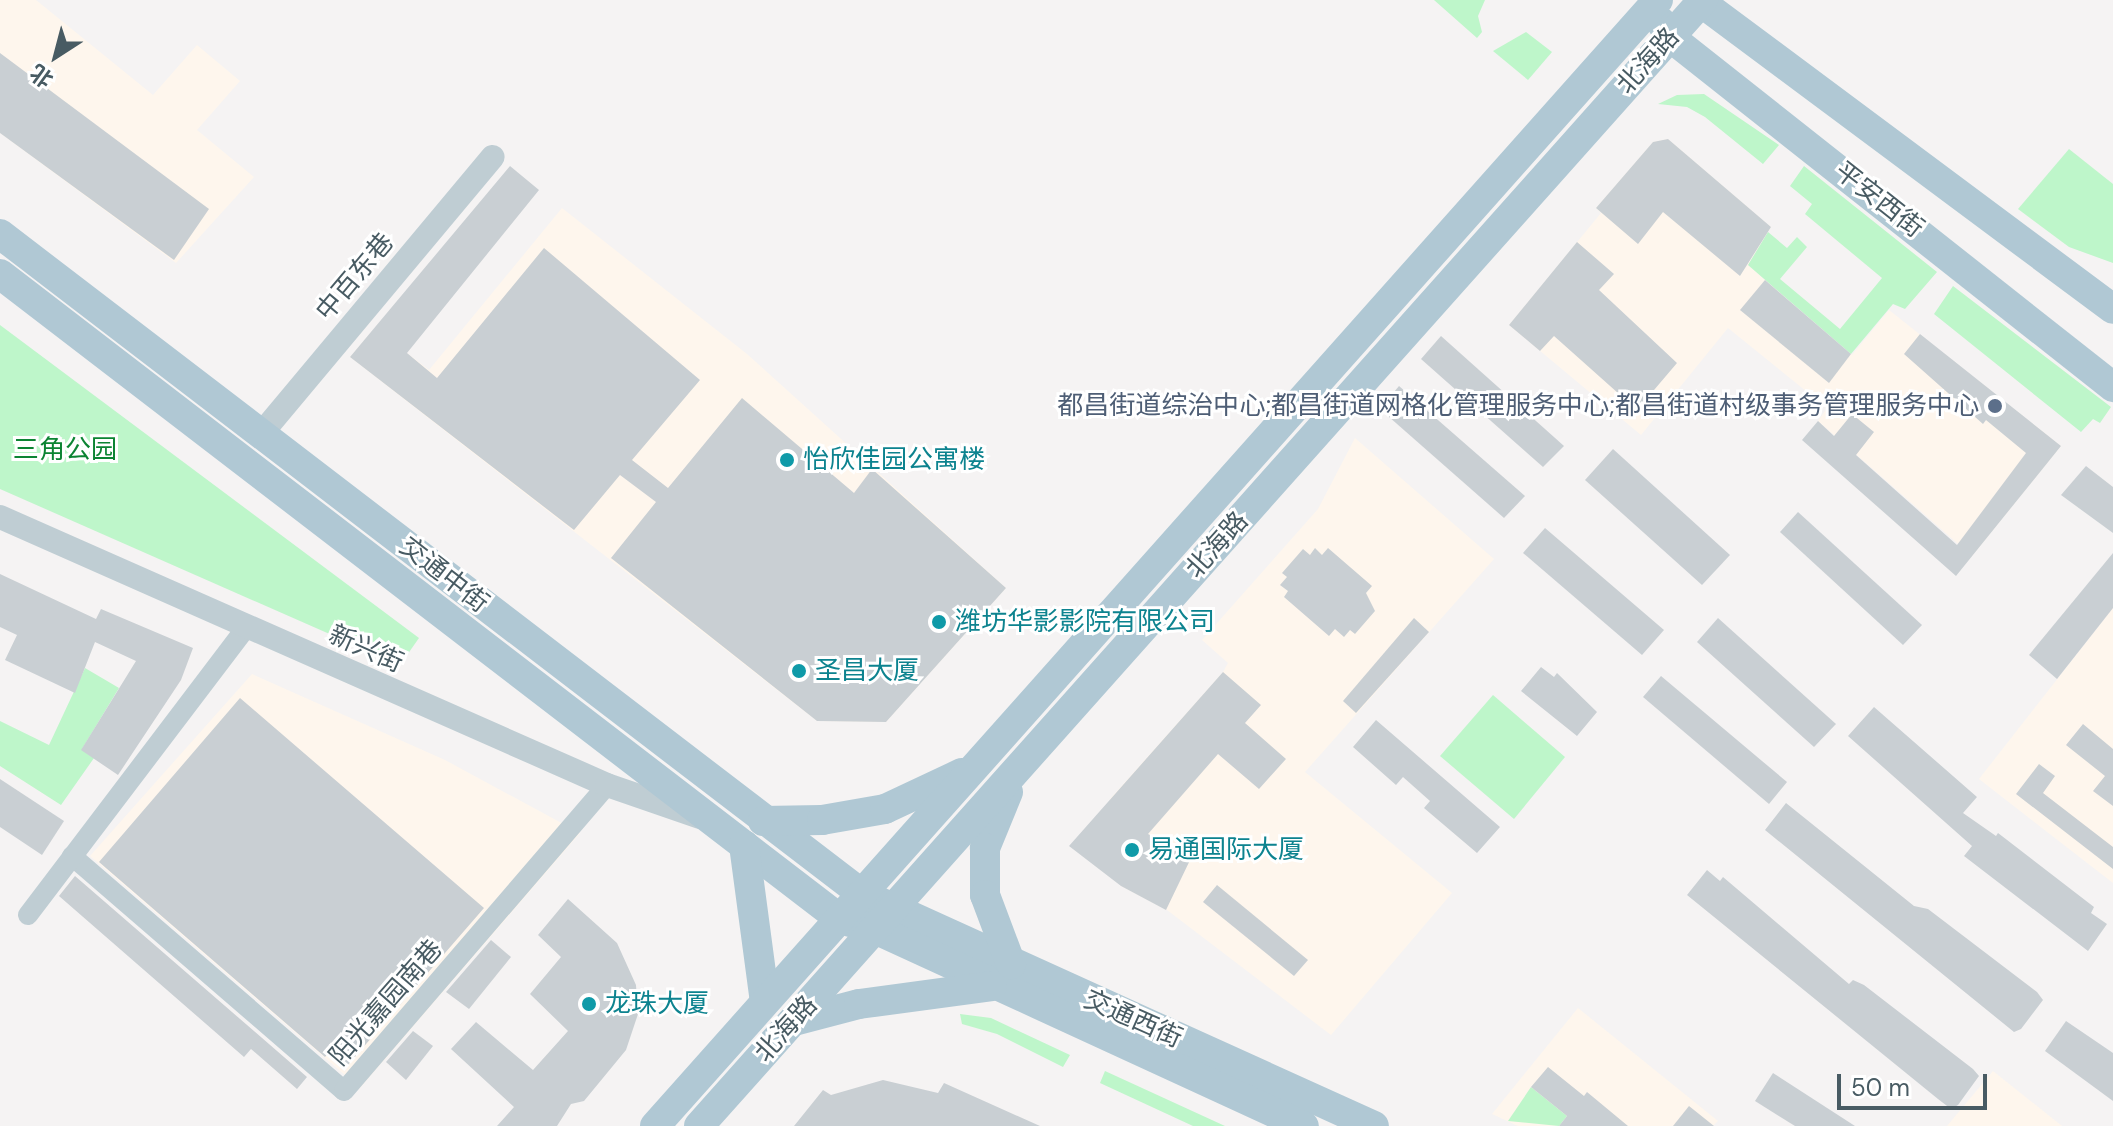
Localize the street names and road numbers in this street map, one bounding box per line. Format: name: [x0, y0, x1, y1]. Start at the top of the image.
street label: 北海路: [1610, 22, 1686, 100]
street label: 平安西街: [1828, 156, 1930, 244]
street label: 中百东巷: [310, 227, 400, 327]
street label: 北海路: [1179, 506, 1255, 584]
street label: 交通中街: [393, 531, 495, 619]
street label: 新兴街: [324, 619, 408, 679]
street label: 阳光嘉园南巷: [323, 934, 449, 1072]
street label: 交通西街: [1079, 984, 1187, 1054]
street label: 北海路: [748, 990, 824, 1068]

